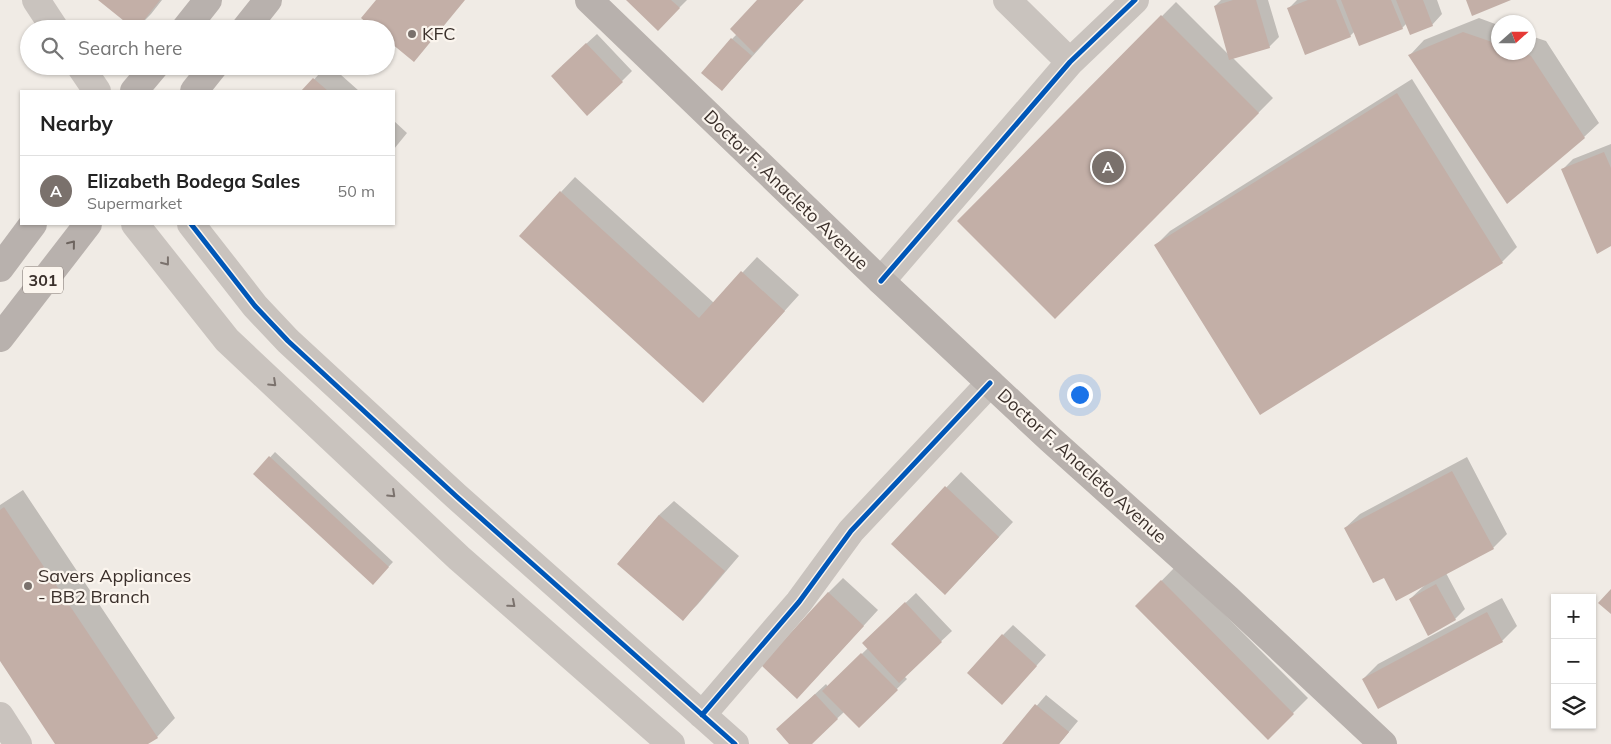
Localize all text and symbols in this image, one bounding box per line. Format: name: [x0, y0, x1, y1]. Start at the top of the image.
north arrow: [1491, 15, 1536, 60]
search box: [20, 20, 395, 75]
place label: KFC: [422, 22, 456, 45]
marker: KFC: [406, 28, 418, 40]
icon: search: [38, 34, 66, 62]
text: Search here: [78, 36, 182, 60]
street label: Doctor F. Anacleto Avenue: [699, 105, 874, 274]
text: Nearby: [40, 110, 113, 136]
pin: A: [1092, 148, 1124, 186]
text: Elizabeth Bodega Sales: [87, 169, 300, 193]
text: A: [50, 181, 62, 201]
text: 50 m: [338, 181, 375, 201]
text: Supermarket: [87, 193, 182, 213]
one-way arrow: [66, 240, 75, 249]
one-way arrow: [160, 256, 168, 265]
road number: 301: [23, 266, 63, 294]
one-way arrow: [268, 377, 277, 386]
your location: [1067, 382, 1093, 408]
street label: Doctor F. Anacleto Avenue: [993, 383, 1172, 548]
one-way arrow: [386, 488, 395, 497]
place label: Savers Appliances - BB2 Branch: [38, 564, 191, 608]
marker: Savers Appliances - BB2 Branch: [22, 580, 34, 592]
map controls: [1551, 594, 1596, 729]
button: +: [1551, 594, 1596, 639]
one-way arrow: [506, 598, 515, 607]
button: −: [1551, 639, 1596, 684]
button: layers: [1551, 684, 1596, 729]

